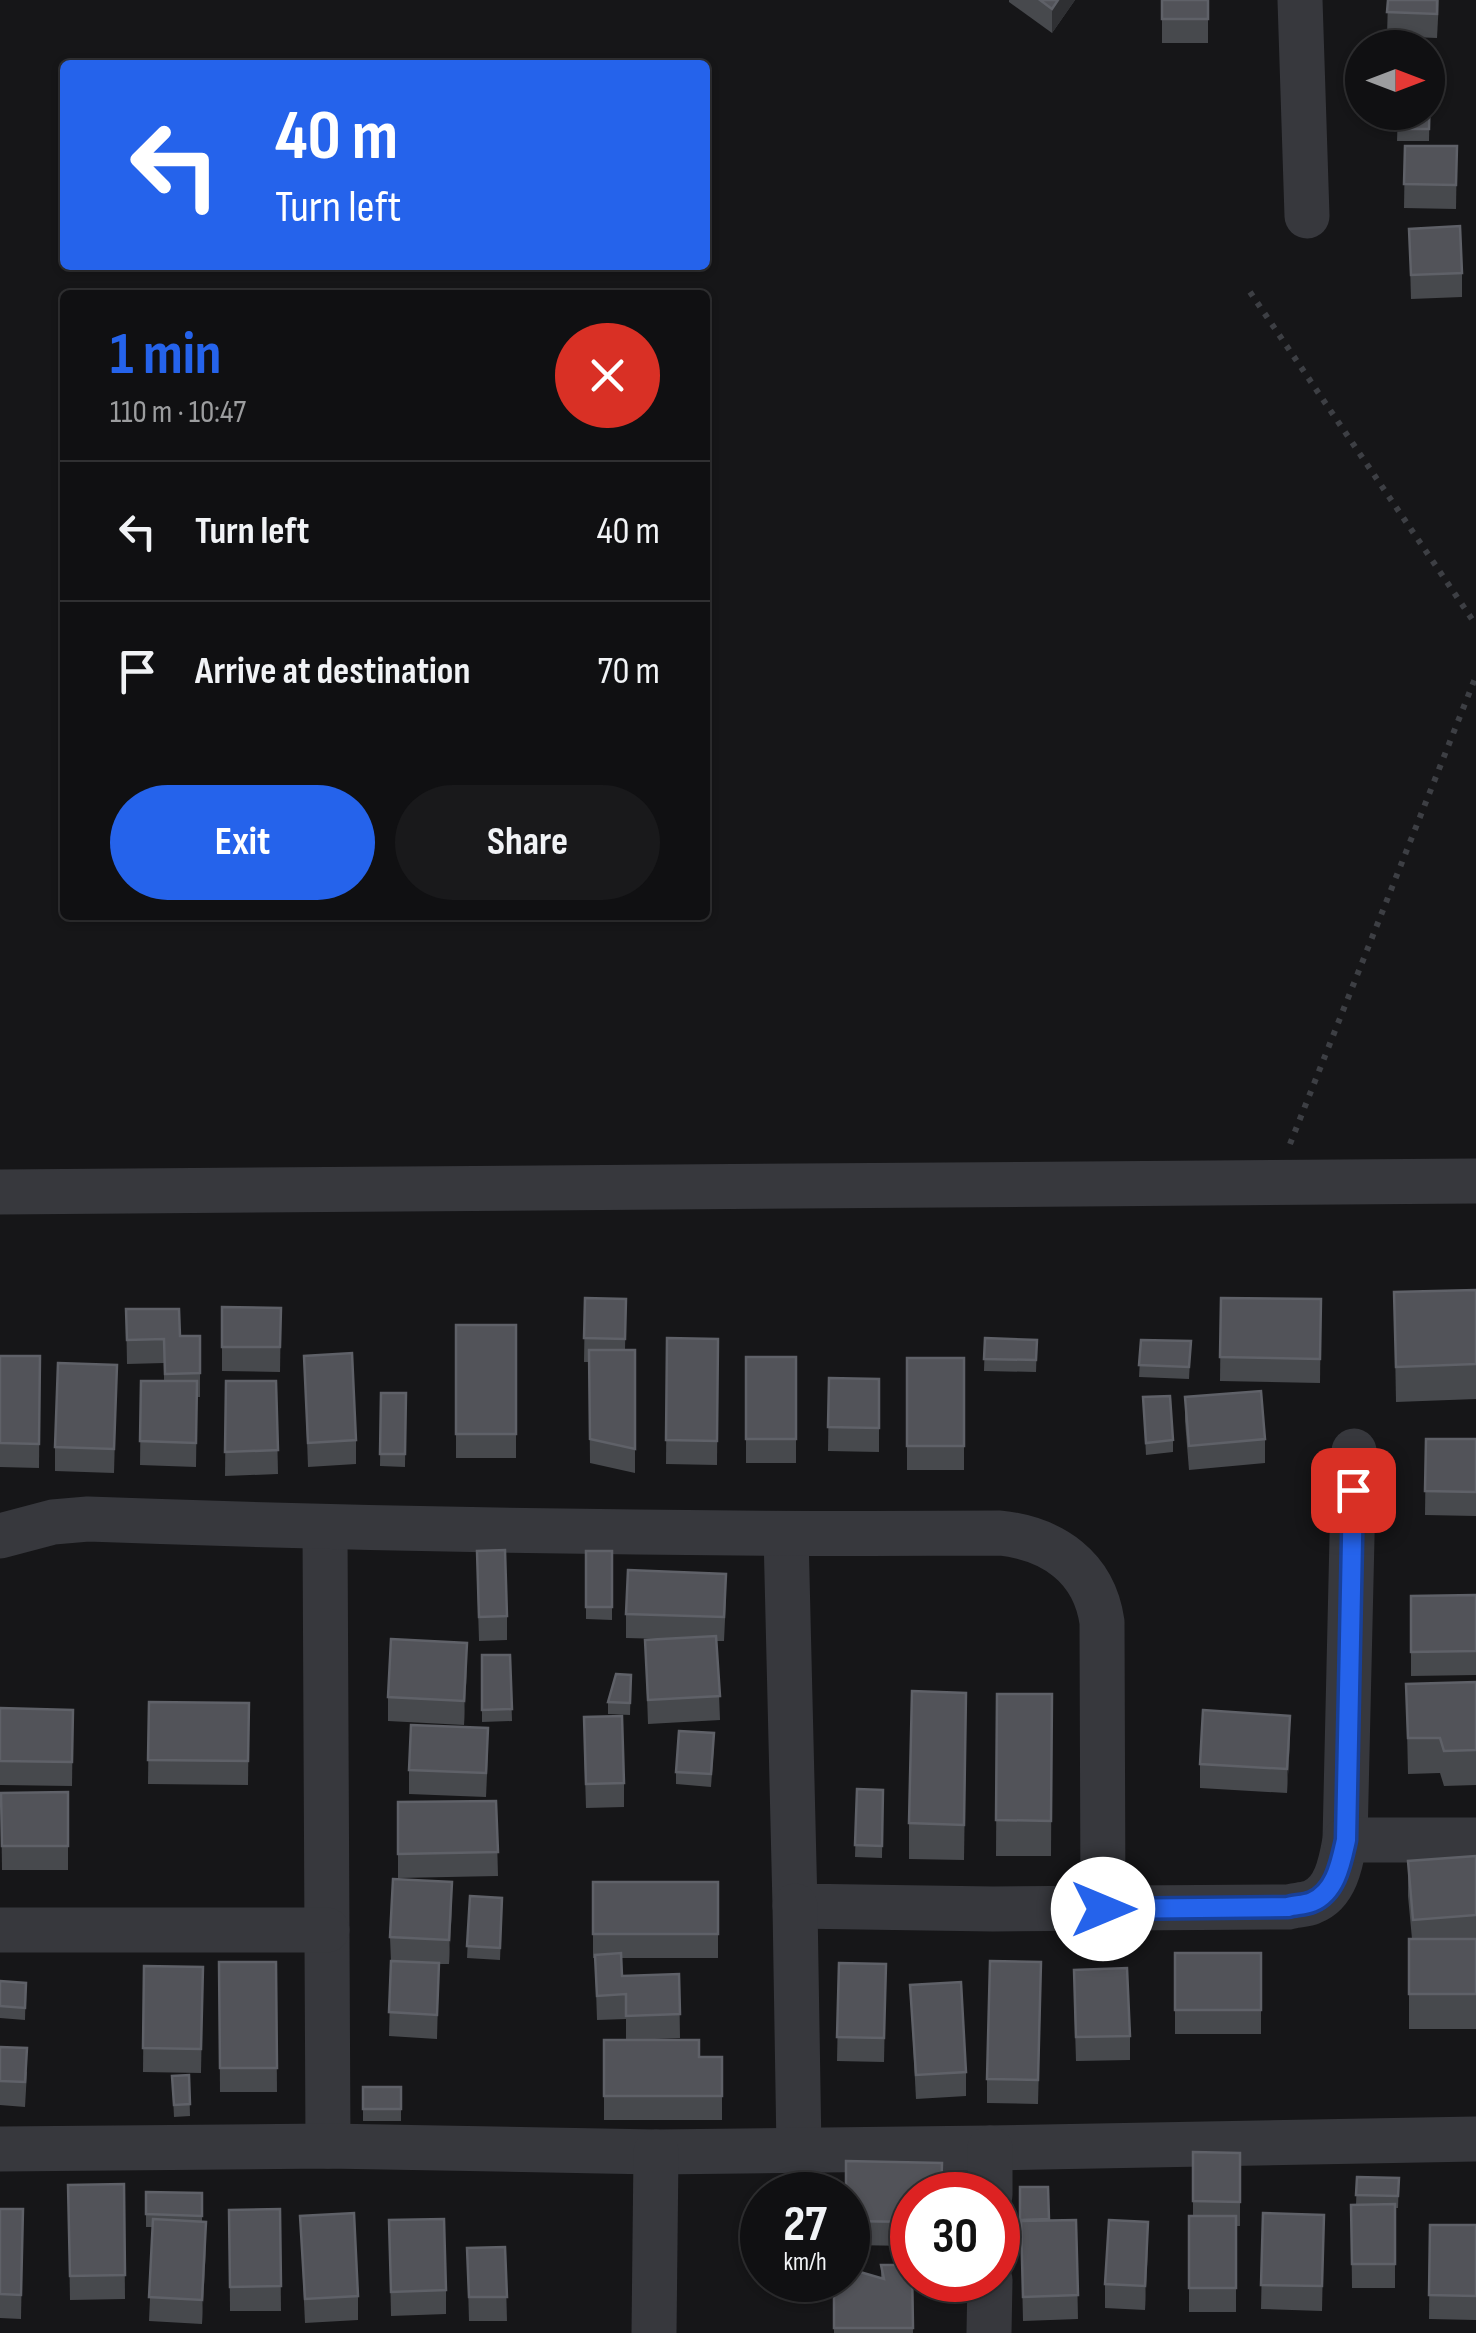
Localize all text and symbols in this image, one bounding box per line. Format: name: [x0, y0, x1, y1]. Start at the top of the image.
north arrow: [1345, 30, 1445, 130]
map controls: [1345, 30, 1445, 130]
text: 40 m: [275, 95, 398, 179]
icon: left: [110, 100, 240, 230]
text: Turn left: [275, 180, 401, 235]
text: 1 min: [110, 319, 222, 391]
button: close: [555, 323, 660, 428]
text: 110 m · 10:47: [110, 393, 246, 432]
icon: left: [110, 504, 165, 559]
text: Turn left: [195, 509, 309, 554]
text: 40 m: [597, 509, 660, 554]
icon: arrive: [110, 644, 165, 699]
text: Arrive at destination: [195, 649, 470, 694]
text: 70 m: [598, 649, 660, 694]
button: Exit: [110, 785, 375, 900]
button: Share: [395, 785, 660, 900]
pin: [1311, 1448, 1396, 1533]
icon: arrive: [1326, 1463, 1381, 1518]
position arrow: [1051, 1857, 1155, 1961]
speed limit sign: 30: [890, 2172, 1020, 2302]
text: 27: [783, 2195, 827, 2255]
text: km/h: [783, 2247, 827, 2278]

